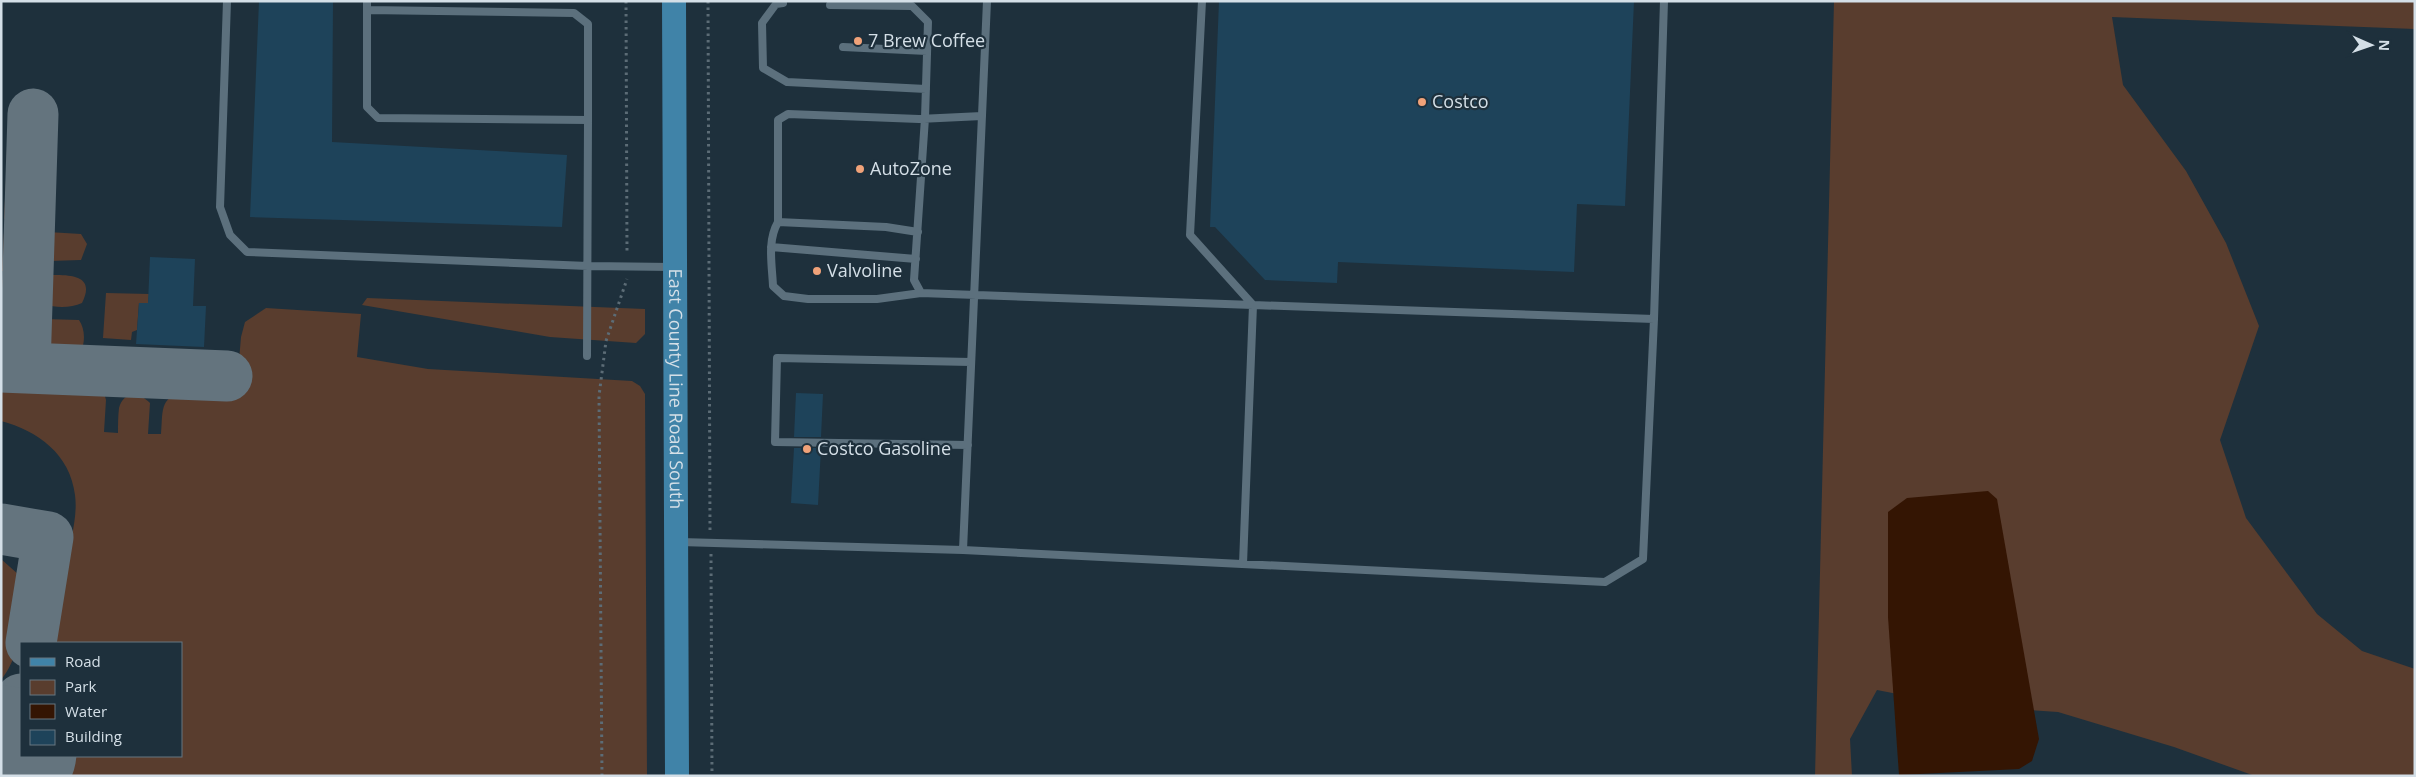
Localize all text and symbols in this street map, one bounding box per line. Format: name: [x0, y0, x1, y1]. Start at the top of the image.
north arrow: [2346, 20, 2396, 70]
place label: 7 Brew Coffee: [868, 28, 985, 52]
marker: 7 Brew Coffee: [852, 35, 864, 47]
text: N: [2375, 39, 2394, 51]
place label: Costco: [1432, 89, 1489, 113]
marker: Costco: [1416, 96, 1428, 108]
place label: AutoZone: [870, 156, 952, 180]
marker: AutoZone: [854, 163, 866, 175]
place label: Valvoline: [827, 258, 902, 282]
marker: Valvoline: [811, 265, 823, 277]
street label: East County Line Road South: [664, 269, 689, 509]
place label: Costco Gasoline: [817, 436, 951, 460]
marker: Costco Gasoline: [801, 443, 813, 455]
legend: [20, 642, 182, 757]
text: Road: [65, 651, 101, 671]
text: Park: [65, 676, 96, 696]
text: Water: [65, 701, 107, 721]
text: Building: [65, 726, 122, 746]

